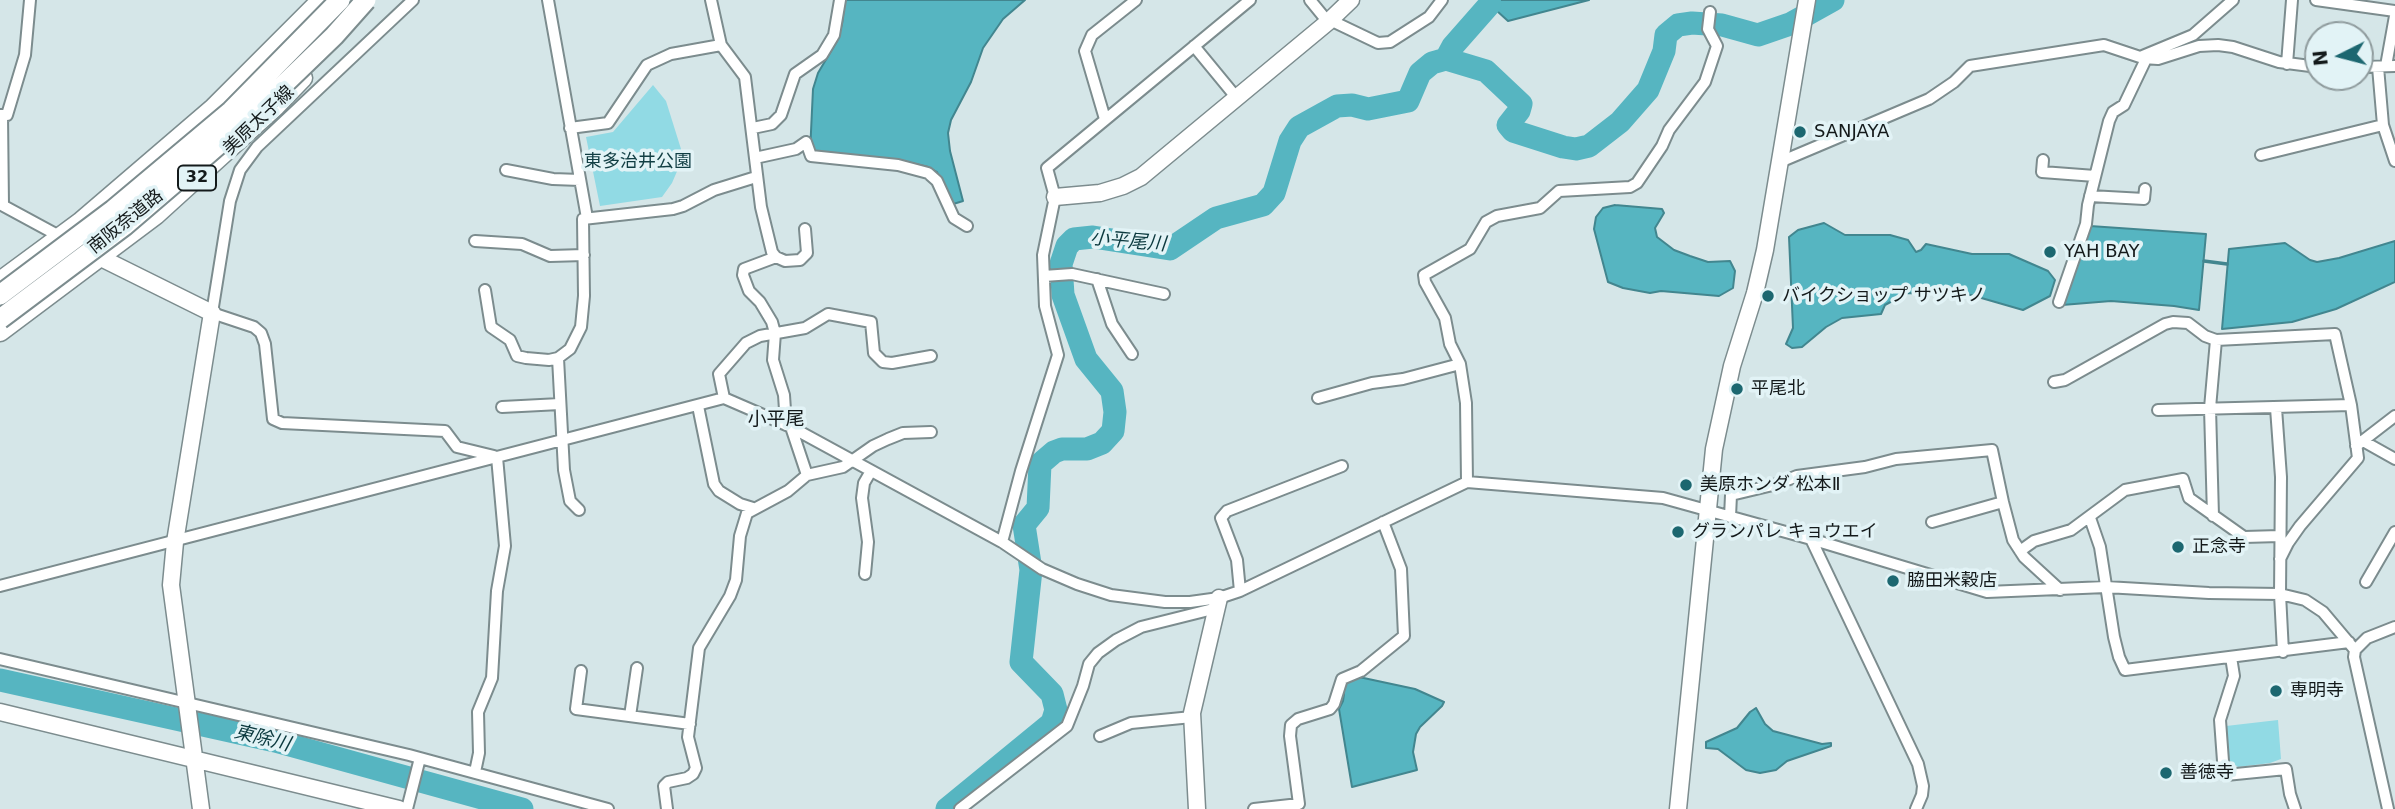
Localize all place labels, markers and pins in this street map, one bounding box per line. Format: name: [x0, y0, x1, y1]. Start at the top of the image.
place label: SANJAYA: [1814, 121, 1889, 143]
marker: SANJAYA: [1792, 124, 1808, 140]
place label: YAH BAY: [2064, 241, 2139, 263]
marker: YAH BAY: [2042, 244, 2058, 260]
place label: バイクショップ サツキノ: [1782, 285, 1986, 307]
marker: バイクショップ サツキノ: [1760, 288, 1776, 304]
place label: 平尾北: [1751, 378, 1805, 400]
marker: 平尾北: [1729, 381, 1745, 397]
place label: 美原ホンダ 松本Ⅱ: [1700, 474, 1841, 496]
marker: 美原ホンダ 松本Ⅱ: [1678, 477, 1694, 493]
place label: グランパレ キョウエイ: [1692, 521, 1878, 543]
marker: グランパレ キョウエイ: [1670, 524, 1686, 540]
place label: 正念寺: [2192, 536, 2246, 558]
marker: 正念寺: [2170, 539, 2186, 555]
place label: 脇田米穀店: [1907, 570, 1997, 592]
marker: 脇田米穀店: [1885, 573, 1901, 589]
place label: 専明寺: [2290, 680, 2344, 702]
marker: 専明寺: [2268, 683, 2284, 699]
place label: 善徳寺: [2180, 762, 2234, 784]
marker: 善徳寺: [2158, 765, 2174, 781]

